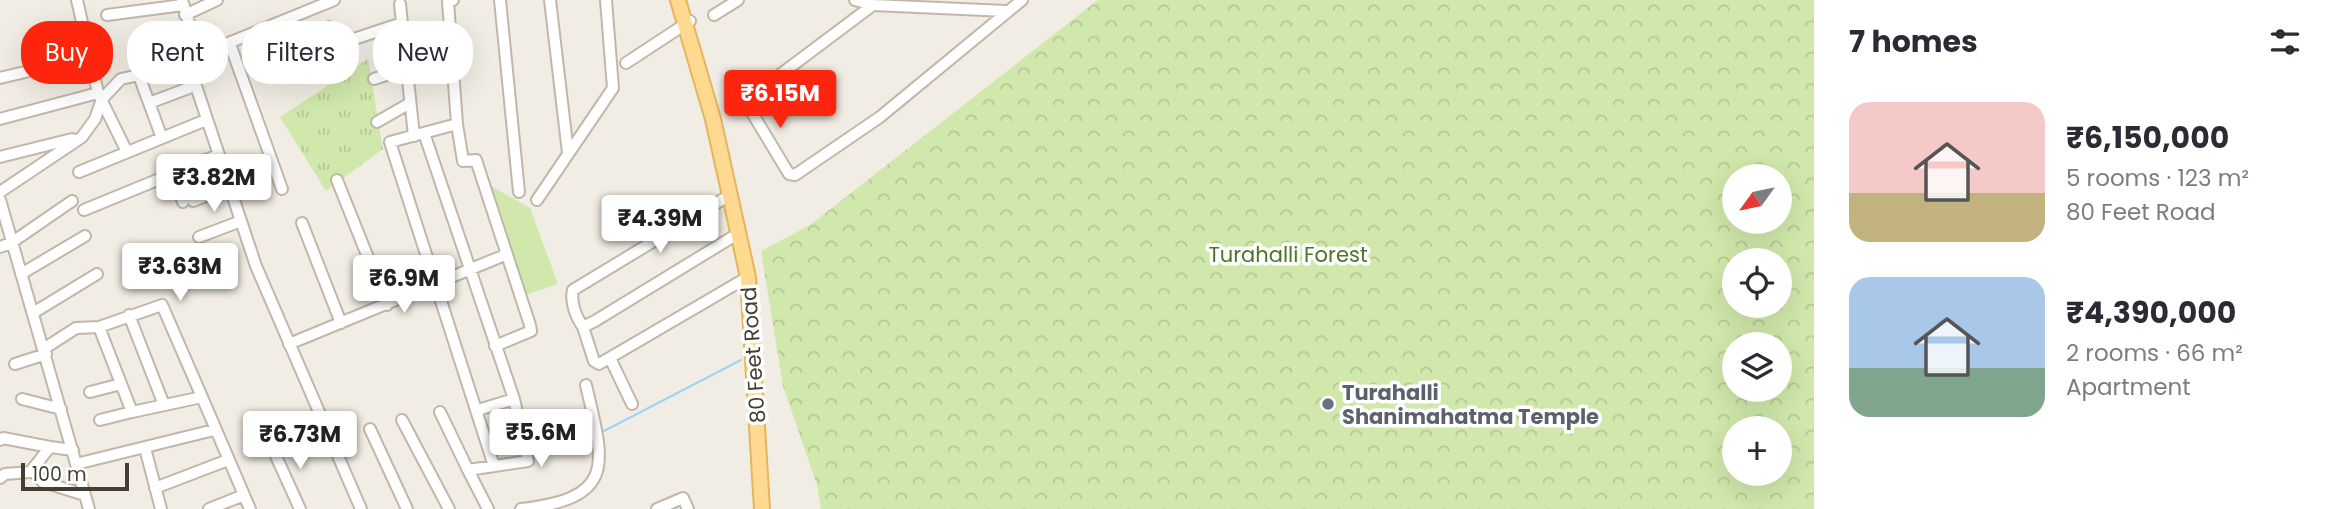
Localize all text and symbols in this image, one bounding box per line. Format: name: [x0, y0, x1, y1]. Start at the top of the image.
text: 7 homes: [1849, 20, 1978, 63]
chip: Buy: [21, 21, 113, 84]
chip: Rent: [127, 21, 228, 84]
chip: Filters: [242, 21, 359, 84]
chip: New: [373, 21, 473, 84]
icon: filters: [2266, 23, 2304, 61]
pin: ₹6.15M: [723, 71, 837, 130]
text: ₹6.15M: [740, 77, 820, 109]
text: ₹6,150,000: [2066, 116, 2229, 159]
icon: home: [1905, 130, 1989, 214]
pin: ₹3.82M: [157, 154, 271, 214]
text: ₹3.82M: [172, 161, 256, 193]
text: 5 rooms · 123 m²: [2066, 162, 2249, 194]
north arrow: [1722, 164, 1792, 234]
map controls: [1722, 164, 1792, 486]
pin: ₹4.39M: [603, 196, 717, 255]
text: 80 Feet Road: [2066, 196, 2216, 228]
text: ₹4.39M: [618, 202, 703, 234]
park label: Turahalli Forest: [1208, 240, 1368, 269]
pin: ₹3.63M: [123, 244, 237, 303]
button: locate: [1722, 248, 1792, 318]
text: ₹3.63M: [138, 250, 222, 282]
pin: ₹6.9M: [355, 256, 453, 315]
text: ₹6.9M: [369, 262, 439, 294]
street label: 80 Feet Road: [734, 286, 772, 424]
text: ₹4,390,000: [2066, 291, 2236, 334]
icon: home: [1905, 305, 1989, 389]
button: layers: [1722, 332, 1792, 402]
text: 2 rooms · 66 m²: [2066, 337, 2243, 369]
text: Apartment: [2066, 371, 2191, 403]
place label: Turahalli Shanimahatma Temple: [1342, 378, 1599, 431]
marker: Turahalli Shanimahatma Temple: [1320, 396, 1336, 412]
pin: ₹5.6M: [492, 410, 590, 469]
pin: ₹6.73M: [243, 412, 357, 471]
text: ₹5.6M: [506, 416, 576, 448]
button: +: [1722, 416, 1792, 486]
text: ₹6.73M: [259, 418, 341, 450]
scale bar: [21, 460, 130, 492]
text: 100 m: [32, 461, 87, 488]

